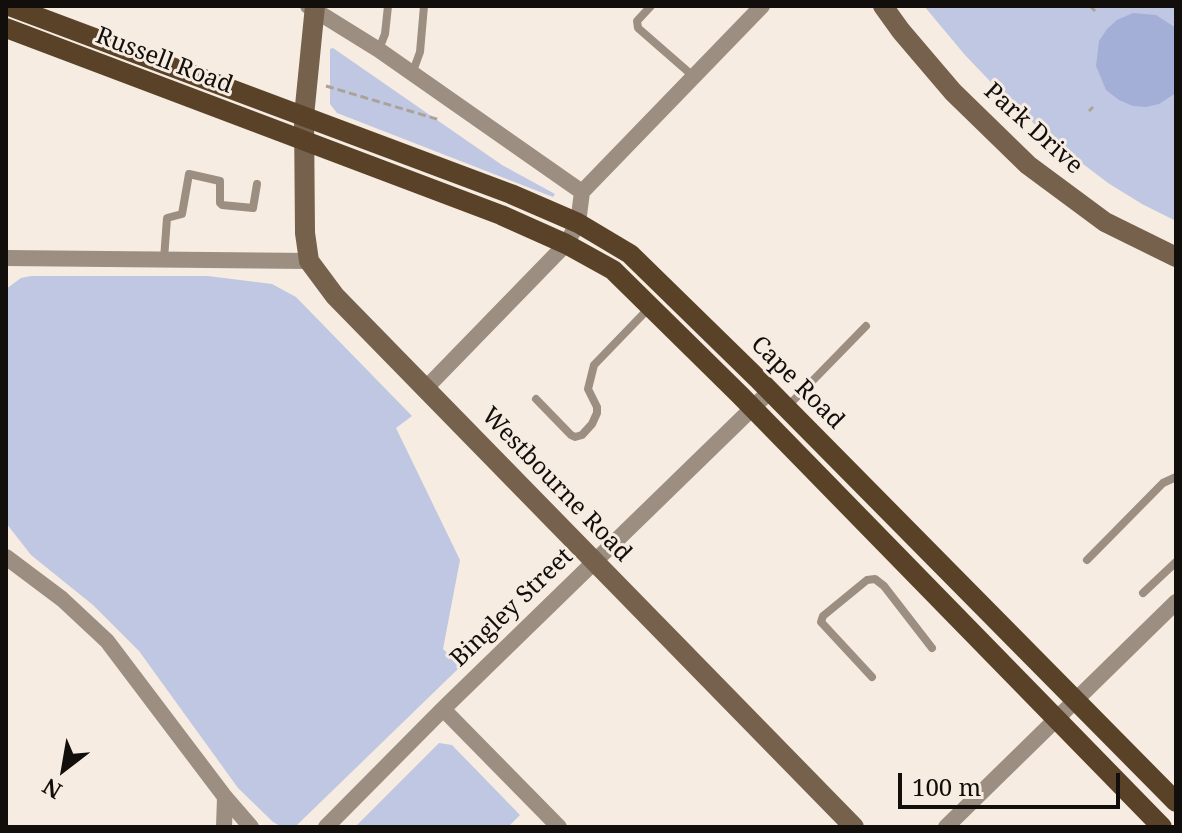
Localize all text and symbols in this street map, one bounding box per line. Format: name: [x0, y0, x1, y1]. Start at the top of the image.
street label: Russell Road: [91, 22, 237, 100]
street label: Park Drive: [978, 77, 1088, 181]
street label: Cape Road: [744, 330, 850, 436]
street label: Westbourne Road: [475, 402, 637, 568]
street label: Bingley Street: [445, 542, 579, 674]
north arrow: [24, 729, 104, 809]
scale bar: [902, 757, 1124, 807]
text: 100 m: [912, 770, 981, 803]
text: N: [36, 772, 67, 807]

